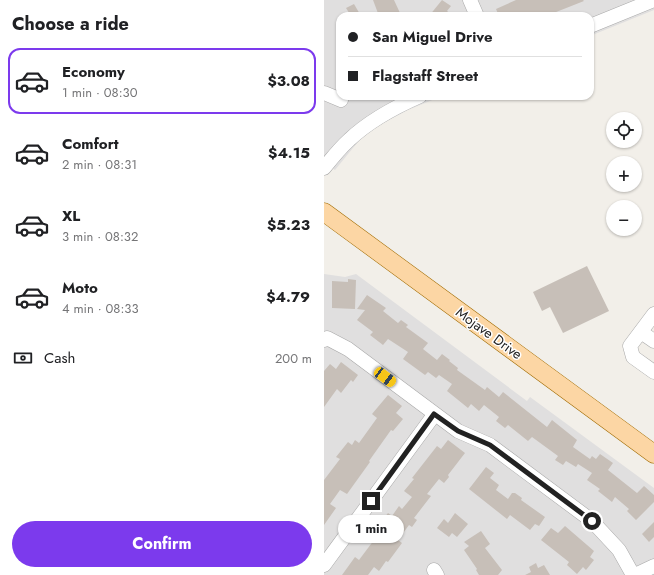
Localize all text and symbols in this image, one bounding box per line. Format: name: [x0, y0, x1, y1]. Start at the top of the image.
text: Choose a ride: [12, 11, 129, 37]
text: San Miguel Drive: [372, 26, 493, 48]
text: Economy: [62, 61, 125, 83]
icon: car: [14, 63, 50, 99]
text: Flagstaff Street: [372, 65, 478, 87]
text: $3.08: [267, 70, 310, 92]
text: 1 min · 08:30: [62, 83, 138, 102]
map controls: [606, 112, 642, 236]
button: locate: [606, 112, 642, 148]
text: Comfort: [62, 133, 119, 155]
icon: car: [14, 135, 50, 171]
text: $4.15: [268, 142, 310, 164]
text: 2 min · 08:31: [62, 155, 137, 174]
button: +: [606, 156, 642, 192]
button: −: [606, 200, 642, 236]
text: XL: [62, 205, 80, 227]
icon: car: [14, 207, 50, 243]
text: $5.23: [267, 214, 310, 236]
text: 3 min · 08:32: [62, 227, 138, 246]
text: Moto: [62, 277, 98, 299]
icon: car: [14, 279, 50, 315]
text: $4.79: [266, 286, 310, 308]
text: 4 min · 08:33: [62, 299, 139, 318]
street label: Mojave Drive: [452, 302, 526, 364]
icon: cash: [12, 347, 34, 369]
text: Cash: [44, 347, 75, 369]
text: 200 m: [275, 349, 312, 368]
car: [372, 365, 398, 389]
route end: [362, 492, 380, 510]
route start: [583, 512, 601, 530]
callout: 1 min: [338, 515, 404, 543]
text: 1 min: [355, 519, 387, 538]
button: Confirm: [12, 521, 312, 567]

